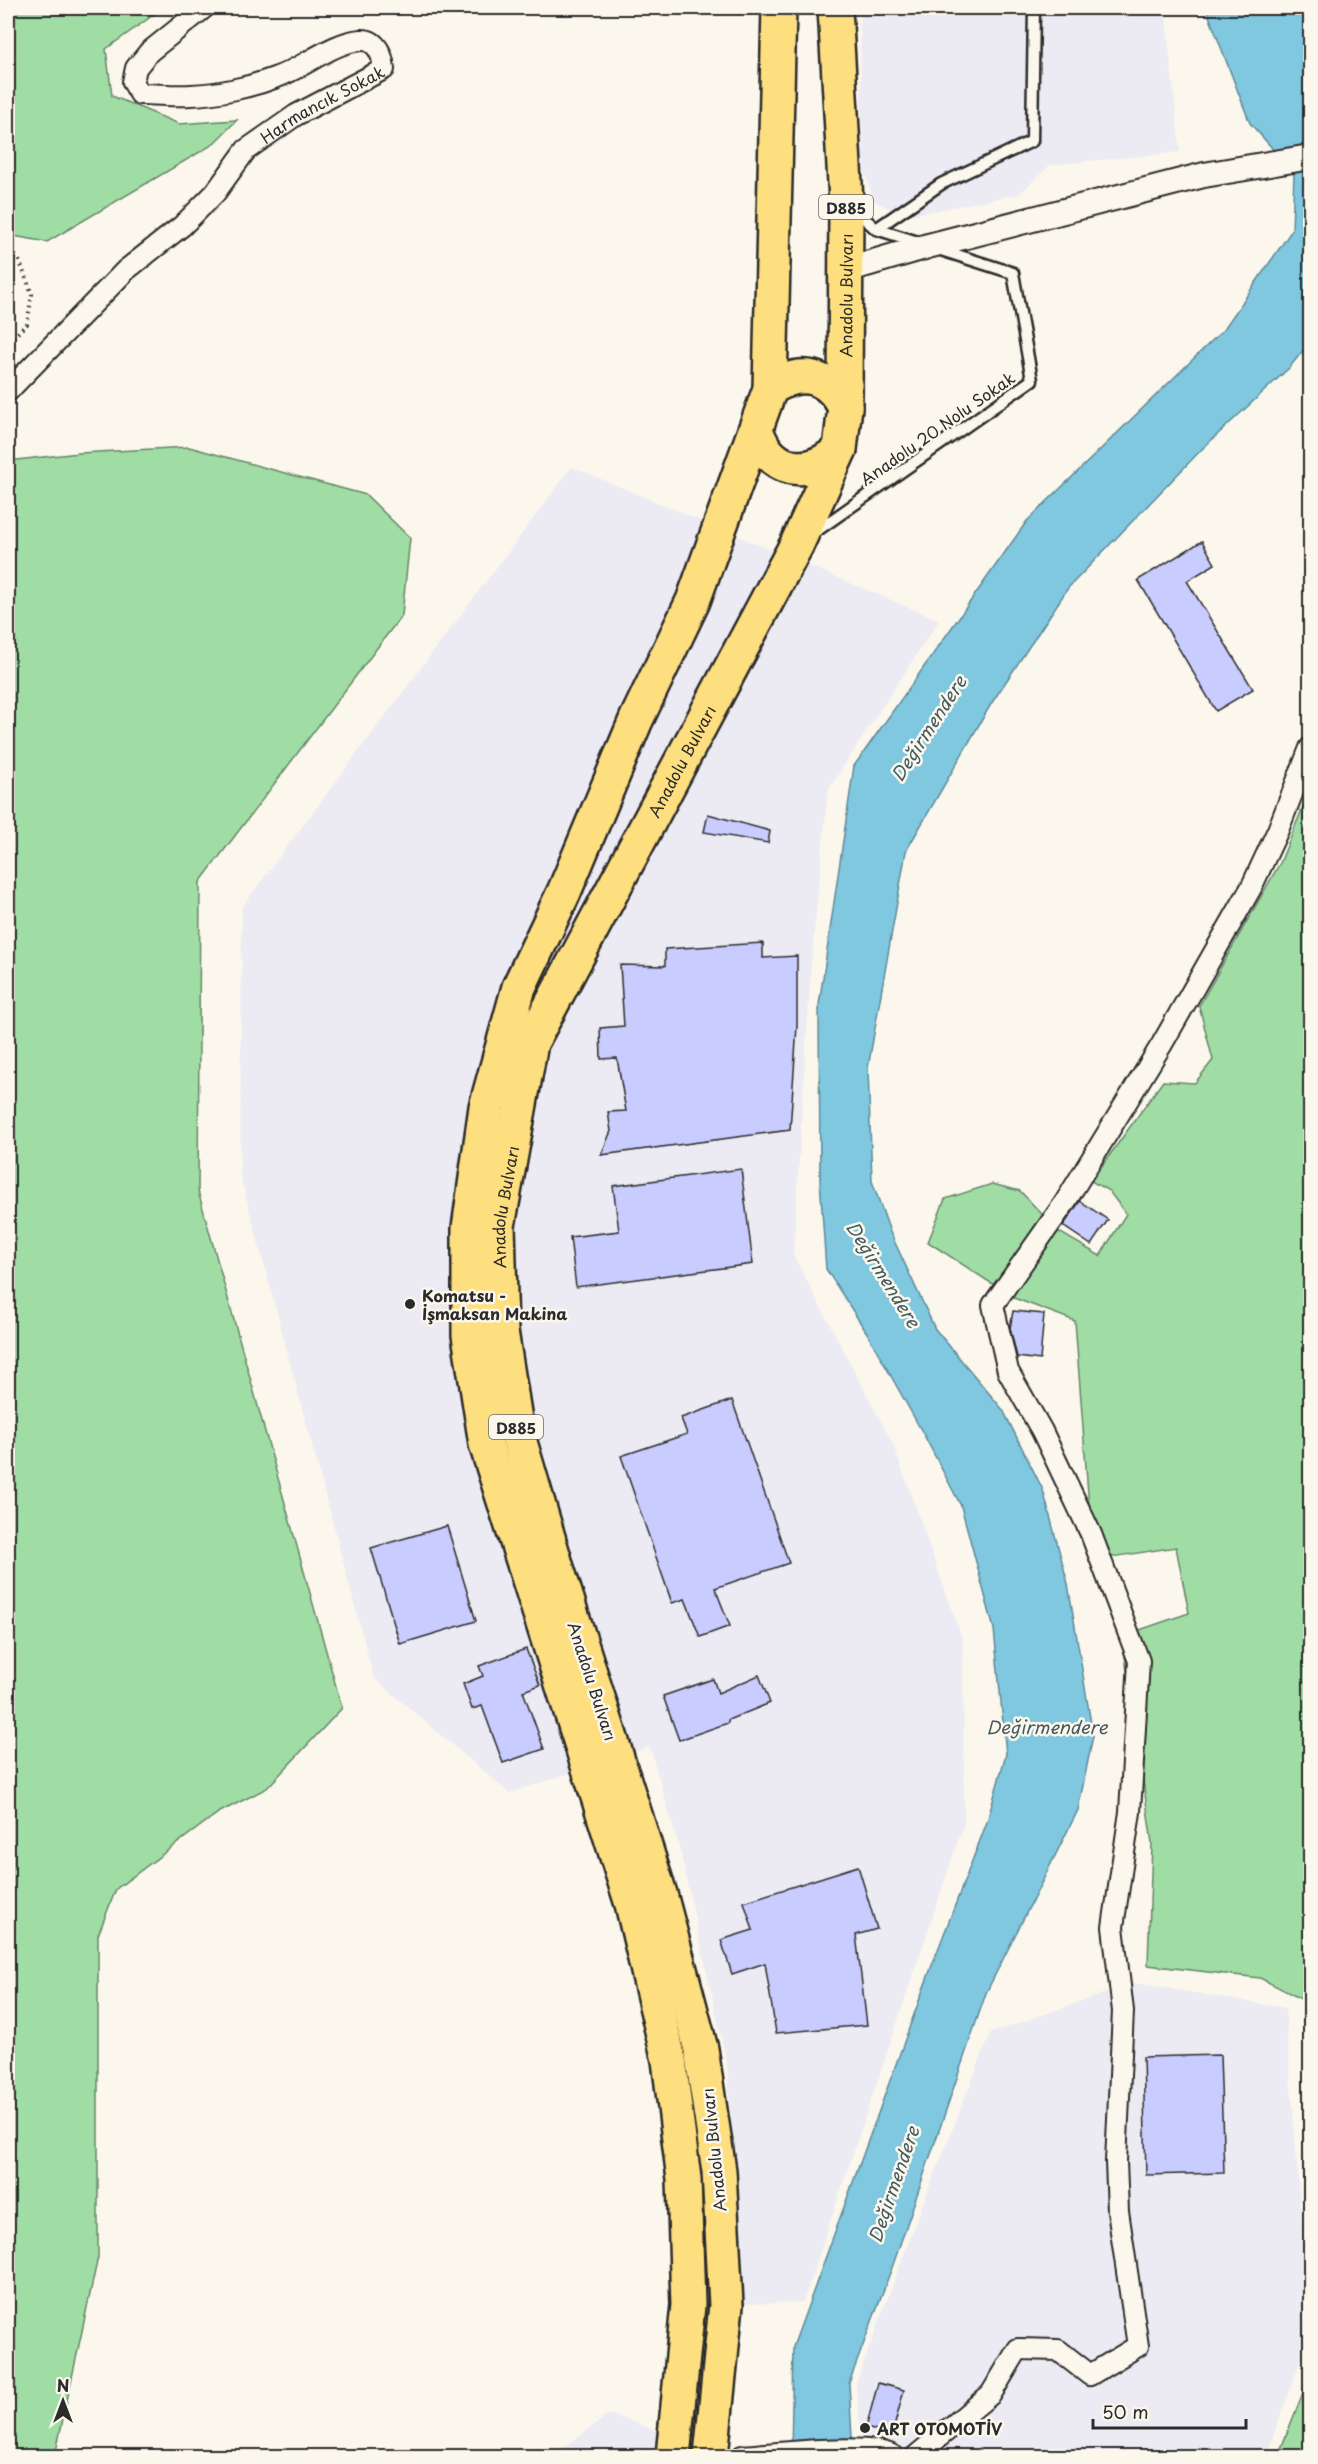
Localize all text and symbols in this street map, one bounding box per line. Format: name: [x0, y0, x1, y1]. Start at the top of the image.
street label: Harmancık Sokak: [255, 59, 388, 149]
road number: D885: [819, 195, 873, 219]
street label: Anadolu Bulvarı: [833, 233, 858, 358]
street label: Anadolu 20 Nolu Sokak: [855, 365, 1019, 491]
water label: Değirmendere: [884, 669, 973, 786]
street label: Anadolu Bulvarı: [642, 701, 721, 821]
street label: Anadolu Bulvarı: [486, 1144, 524, 1269]
water label: Değirmendere: [840, 1216, 928, 1333]
place label: Komatsu - İşmaksan Makina: [422, 1283, 567, 1325]
marker: Komatsu - İşmaksan Makina: [403, 1297, 417, 1311]
road number: D885: [489, 1415, 543, 1439]
street label: Anadolu Bulvarı: [562, 1618, 624, 1744]
water label: Değirmendere: [987, 1713, 1109, 1740]
street label: Anadolu Bulvarı: [695, 2087, 731, 2213]
water label: Değirmendere: [861, 2121, 926, 2246]
north arrow: [33, 2371, 93, 2431]
text: N: [57, 2373, 69, 2397]
scale bar: [1093, 2392, 1246, 2430]
text: 50 m: [1102, 2398, 1149, 2425]
place label: ART OTOMOTİV: [876, 2416, 1003, 2440]
marker: ART OTOMOTİV: [858, 2421, 872, 2435]

